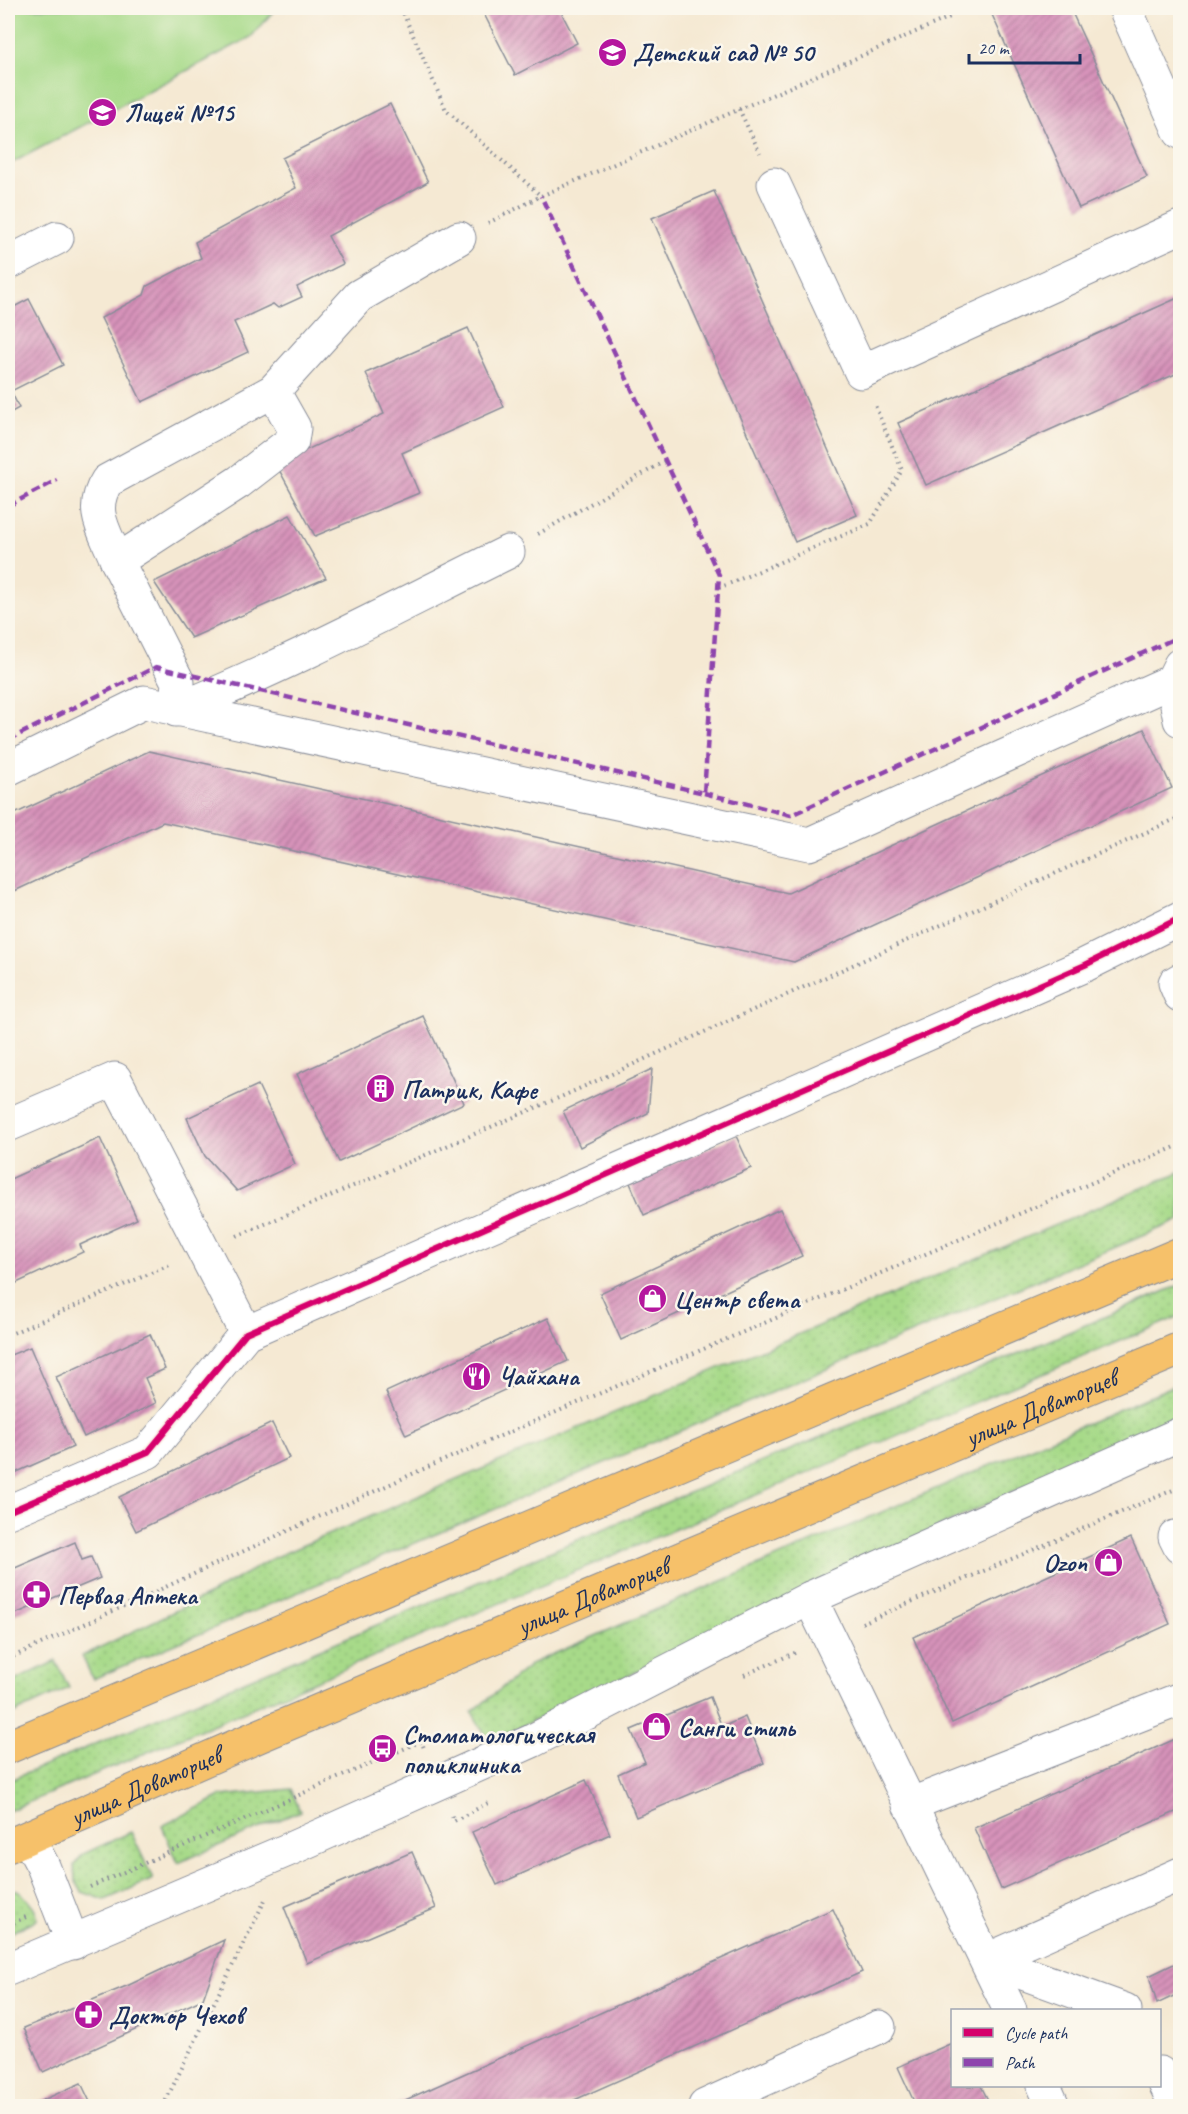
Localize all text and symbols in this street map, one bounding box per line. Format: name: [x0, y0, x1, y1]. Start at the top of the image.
scale bar: [969, 27, 1080, 65]
school or university icon: Детский сад № 50: [596, 36, 628, 68]
place label: Детский сад № 50: [633, 36, 816, 69]
text: 20 m: [978, 37, 1011, 59]
school or university icon: Лицей №15: [87, 96, 119, 128]
place label: Лицей №15: [124, 96, 236, 129]
building icon: Патрик, Кафе: [365, 1073, 397, 1105]
place label: Патрик, Кафе: [402, 1073, 539, 1106]
shop icon: Центр света: [637, 1283, 669, 1315]
place label: Центр света: [674, 1283, 801, 1316]
street label: улица Доваторцев: [958, 1359, 1127, 1455]
restaurant icon: Чайхана: [461, 1360, 493, 1392]
place label: Чайхана: [498, 1360, 581, 1393]
place label: Ozon: [1044, 1546, 1088, 1579]
shop icon: Ozon: [1092, 1546, 1124, 1578]
street label: улица Доваторцев: [510, 1547, 679, 1643]
pharmacy icon: Первая Аптека: [21, 1579, 53, 1611]
place label: Первая Аптека: [58, 1579, 199, 1612]
shop icon: Санги стиль: [641, 1711, 673, 1743]
place label: Санги стиль: [678, 1711, 797, 1744]
place label: Стоматологическая поликлиника: [403, 1718, 596, 1781]
bus stop icon: Стоматологическая поликлиника: [366, 1733, 398, 1765]
street label: улица Доваторцев: [63, 1736, 232, 1834]
pharmacy icon: Доктор Чехов: [72, 1999, 104, 2031]
place label: Доктор Чехов: [109, 1999, 248, 2032]
legend: [951, 2009, 1161, 2087]
text: Cycle path: [1005, 2022, 1068, 2044]
text: Path: [1005, 2052, 1035, 2074]

